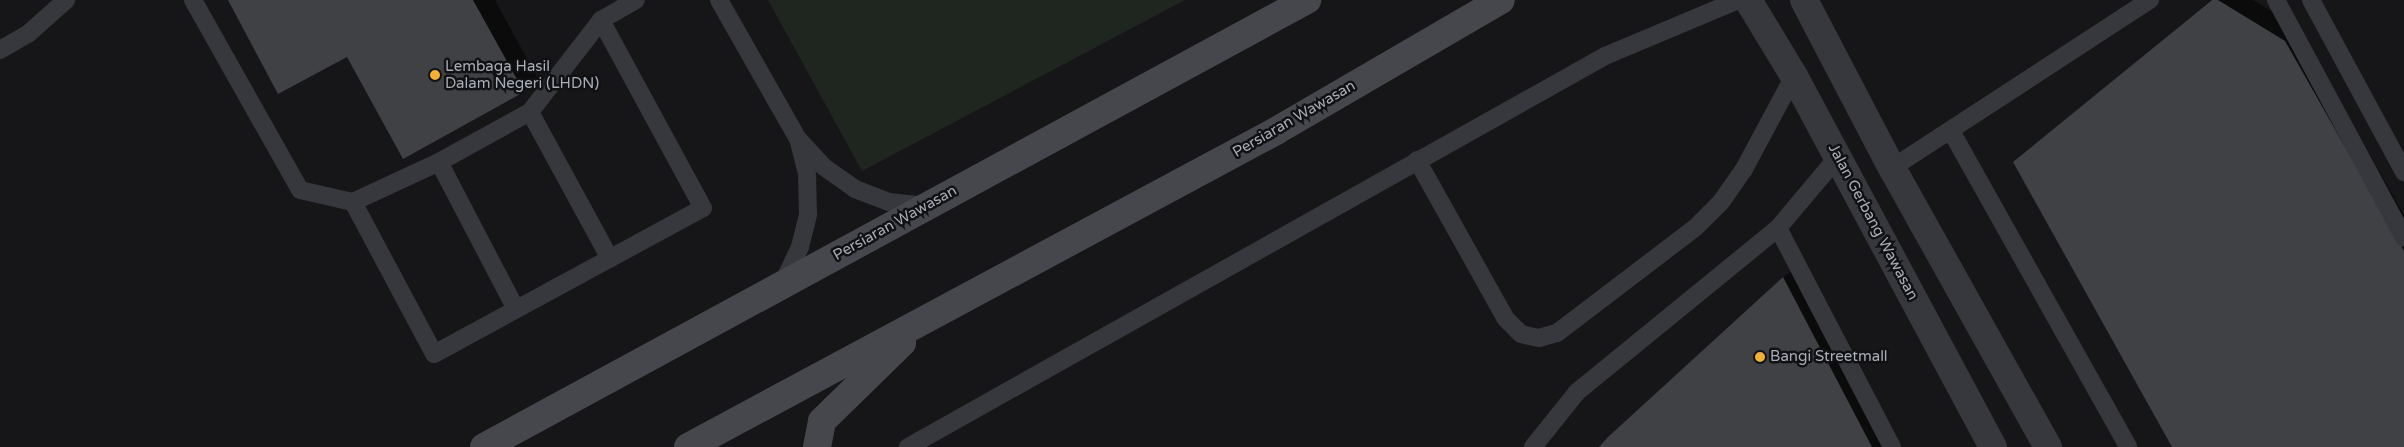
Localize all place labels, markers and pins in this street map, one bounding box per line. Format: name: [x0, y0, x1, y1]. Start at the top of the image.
place label: Lembaga Hasil Dalam Negeri (LHDN): [445, 57, 599, 92]
marker: Lembaga Hasil Dalam Negeri (LHDN): [429, 69, 441, 81]
place label: Bangi Streetmall: [1770, 348, 1888, 366]
marker: Bangi Streetmall: [1754, 351, 1766, 363]

